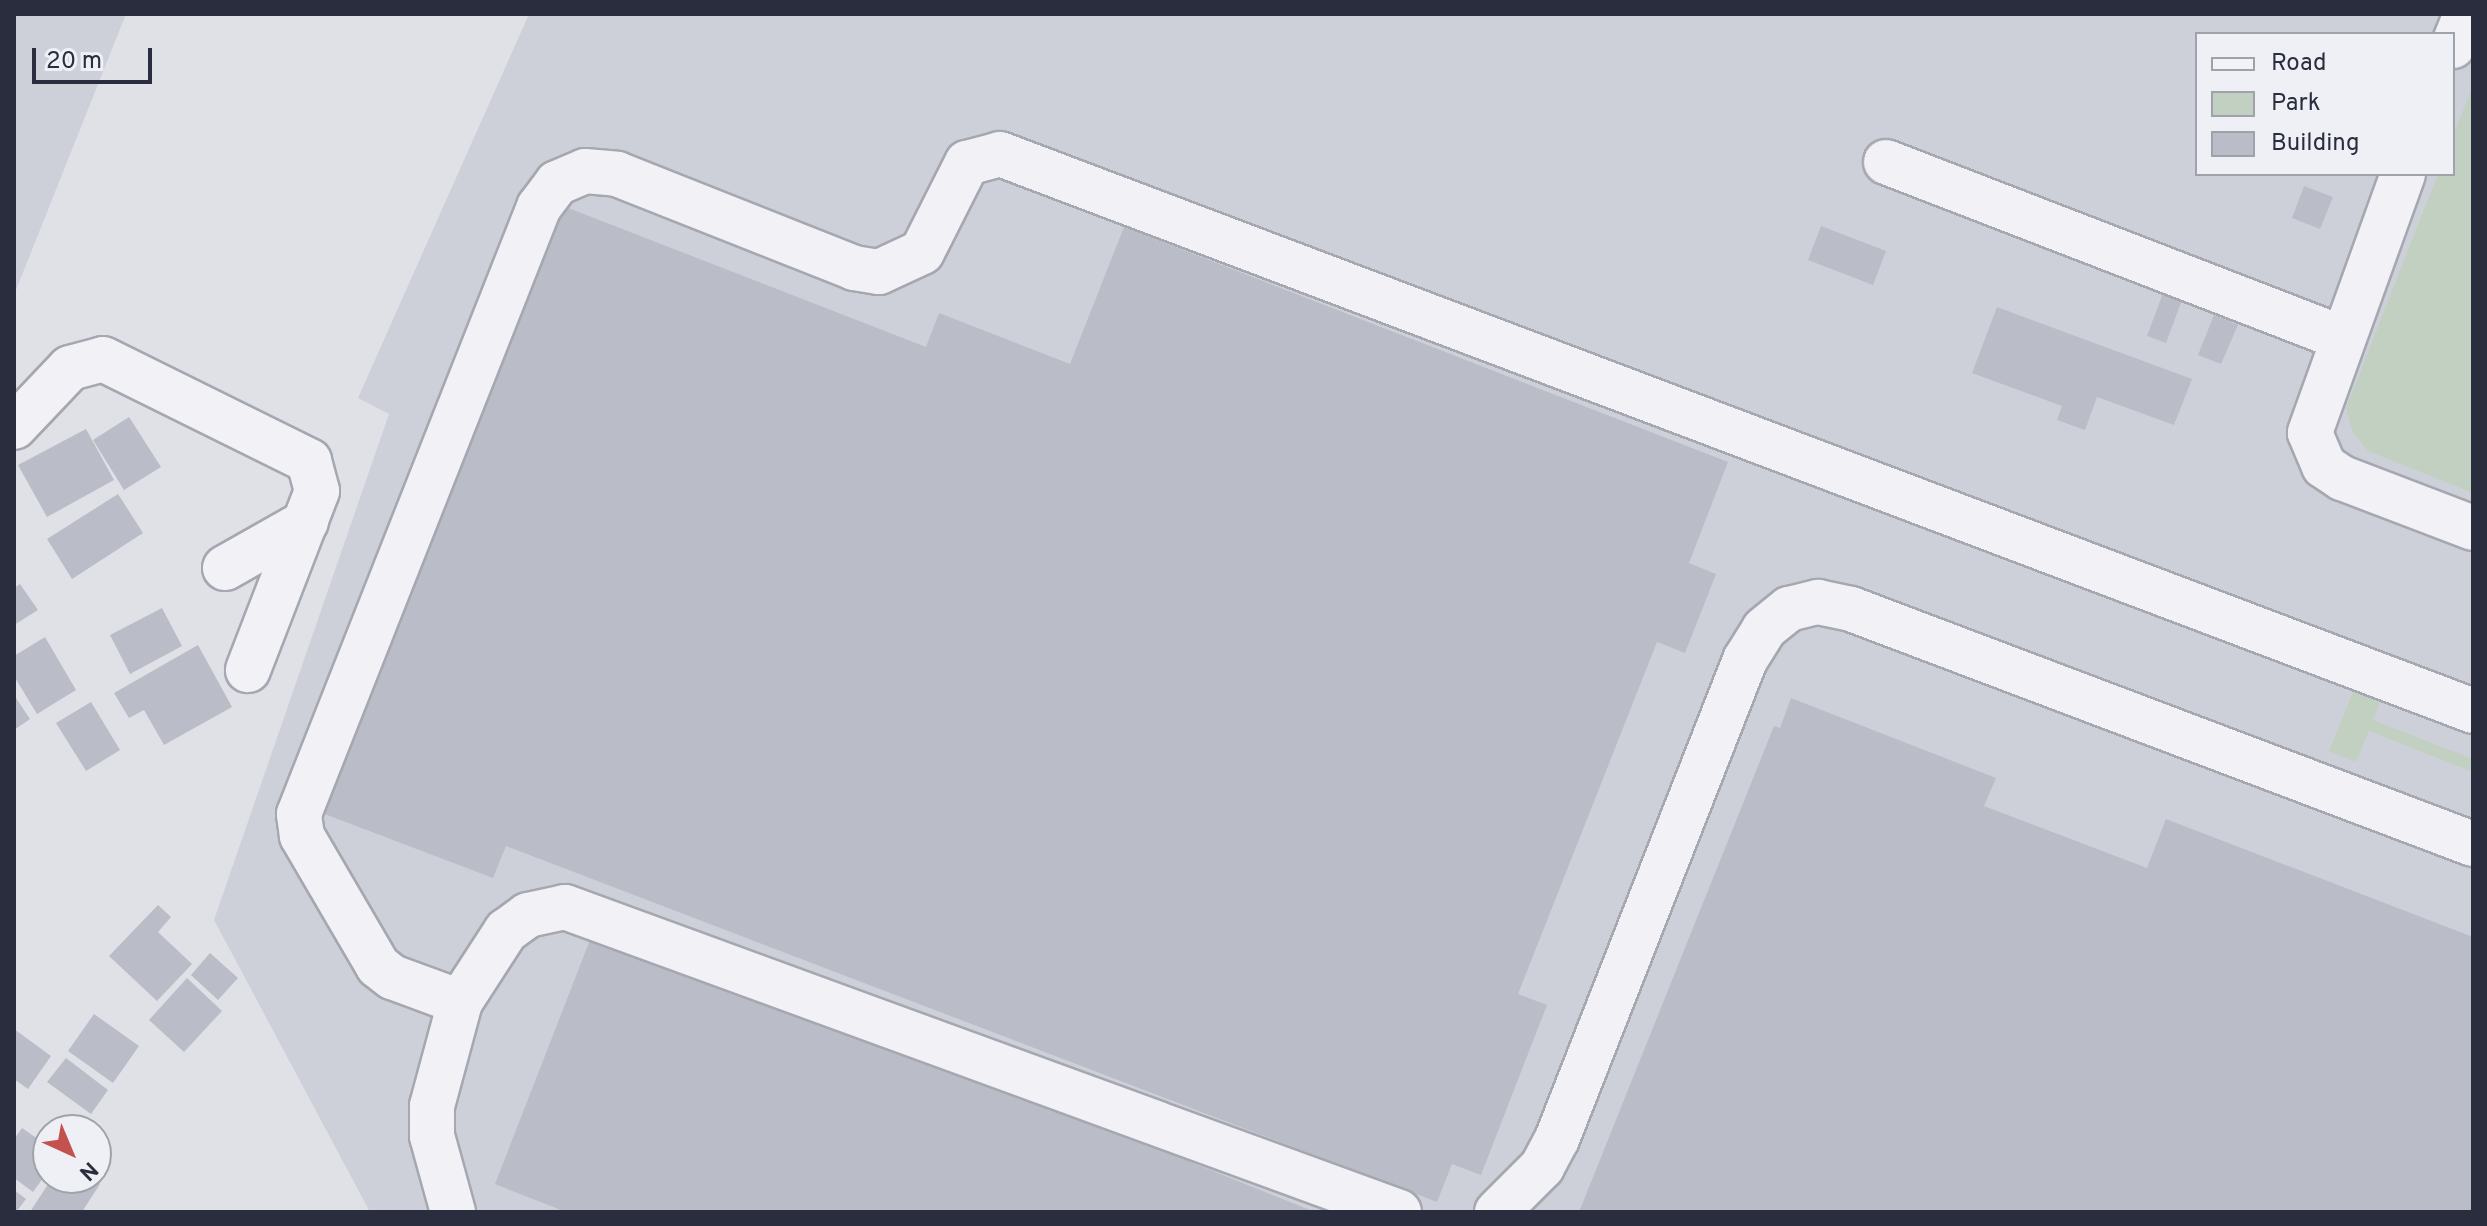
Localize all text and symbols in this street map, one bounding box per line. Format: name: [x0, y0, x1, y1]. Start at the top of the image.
scale bar: [36, 32, 156, 82]
legend: [2195, 32, 2455, 176]
text: 20 m: [46, 47, 102, 77]
text: Road: [2271, 49, 2327, 79]
text: Park: [2271, 89, 2321, 119]
text: Building: [2271, 129, 2360, 159]
north arrow: [32, 1114, 112, 1194]
text: N: [73, 1155, 103, 1185]

